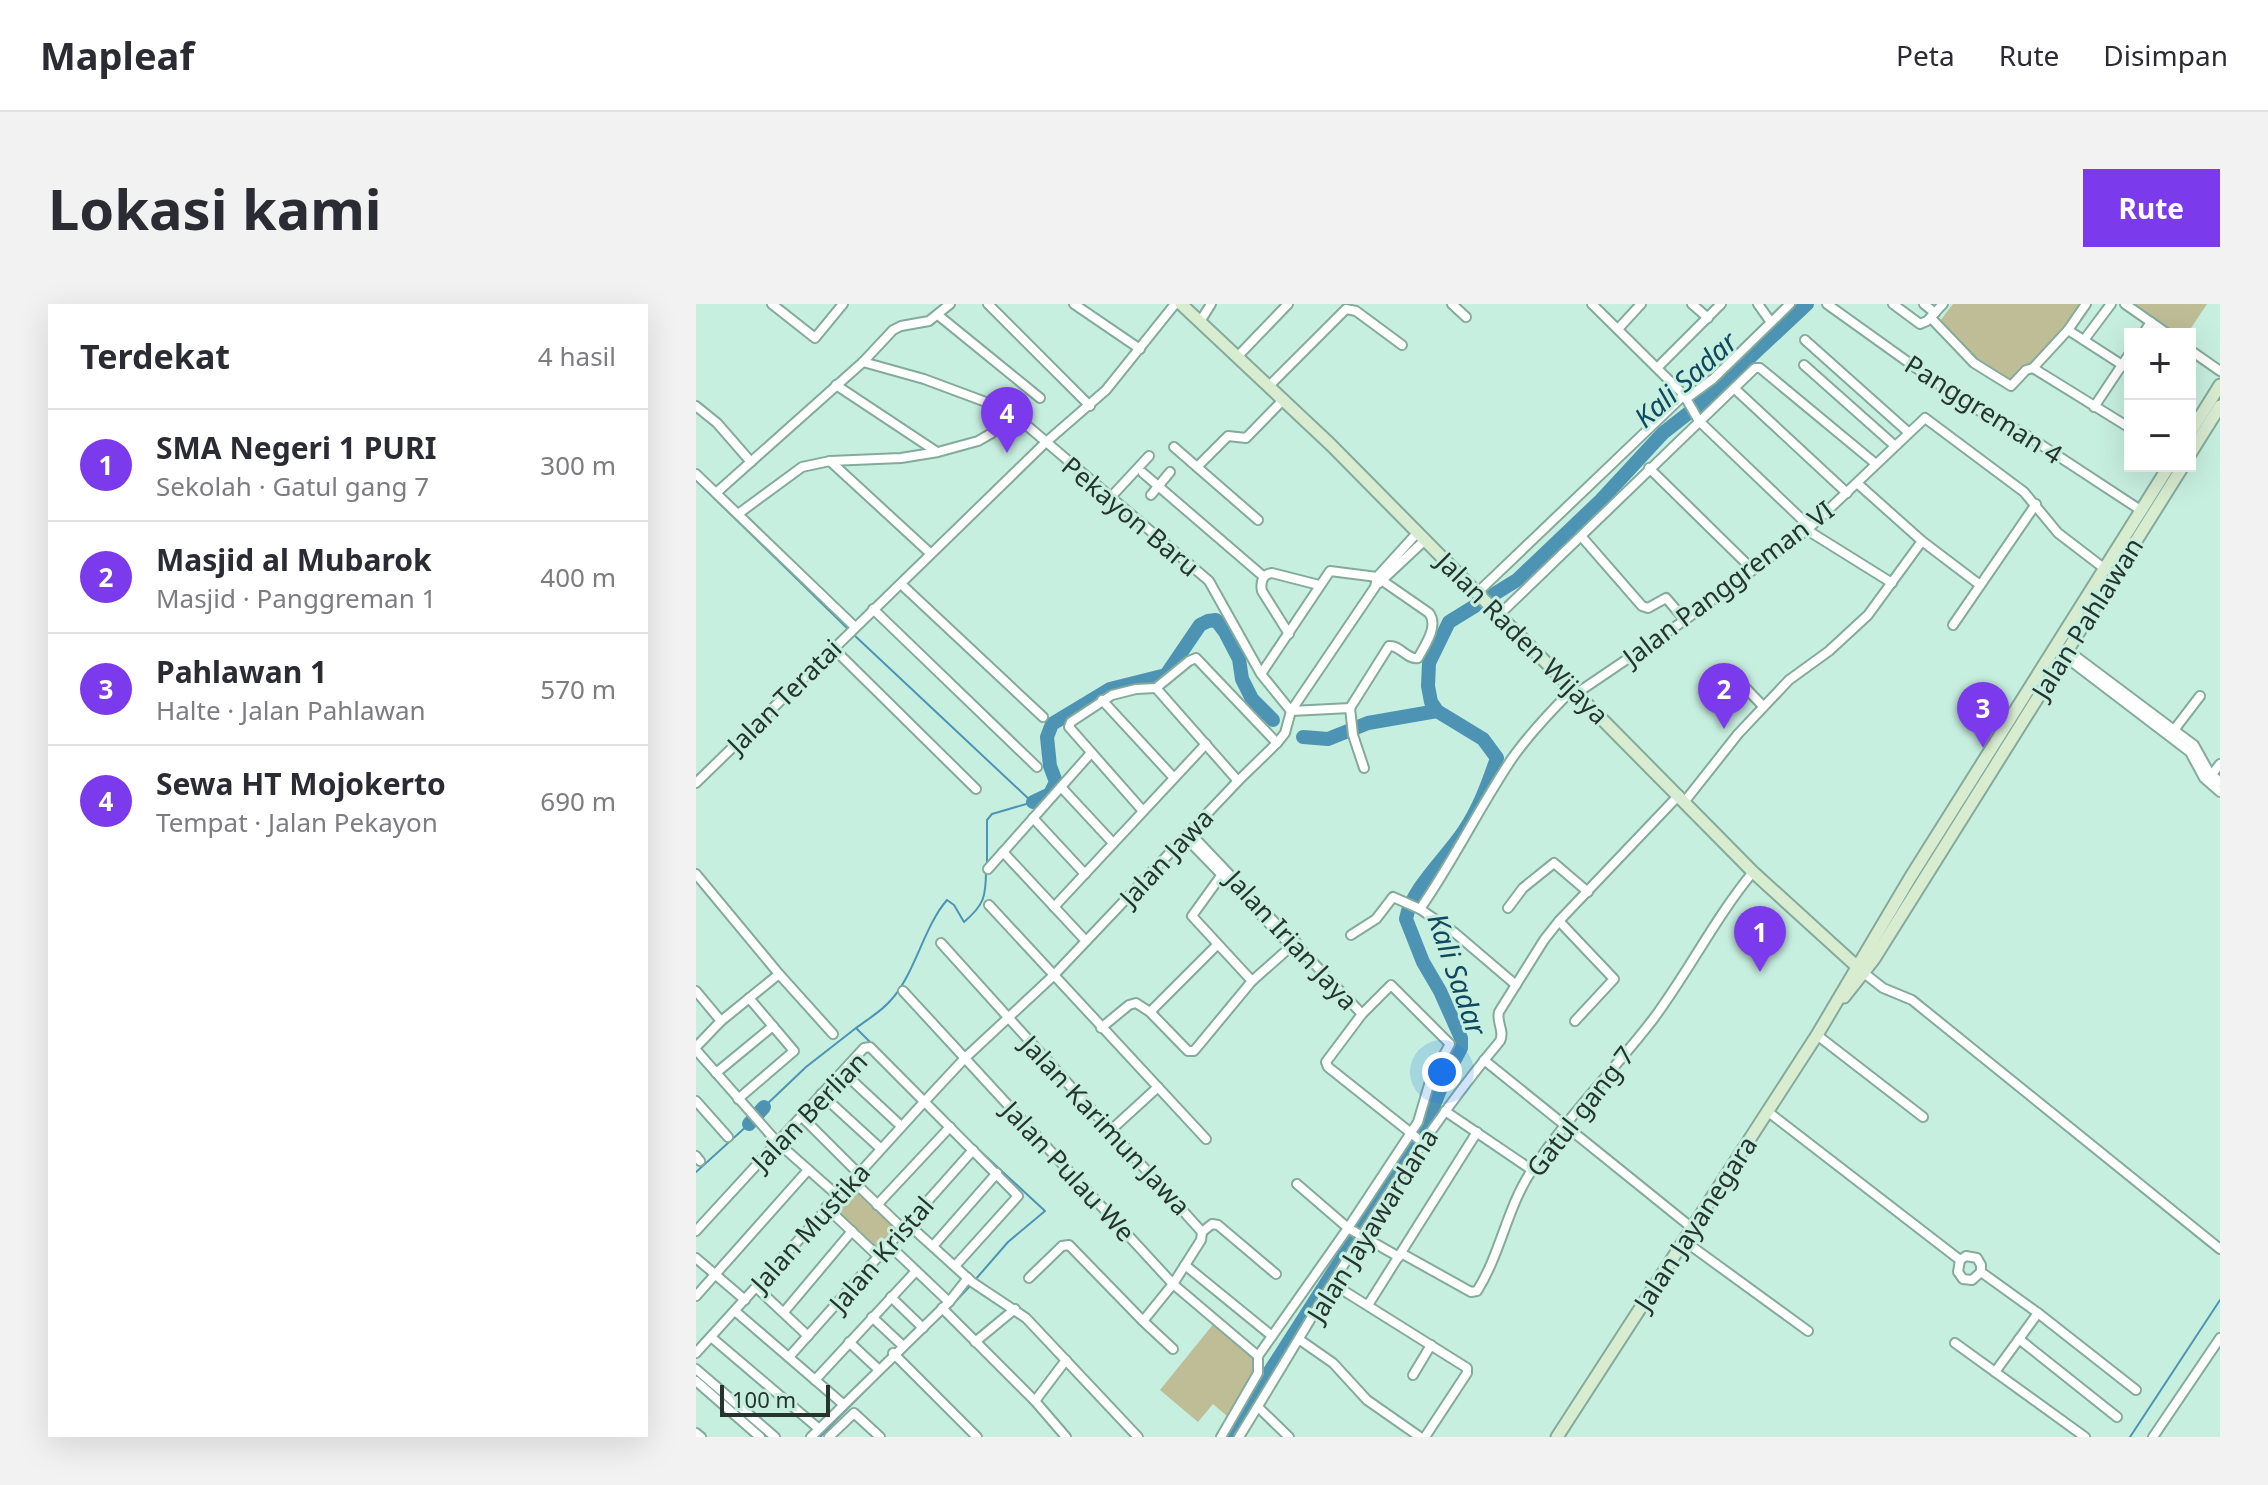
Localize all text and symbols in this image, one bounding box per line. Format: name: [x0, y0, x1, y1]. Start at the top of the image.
text: Mapleaf: [40, 29, 194, 81]
text: Peta: [1896, 36, 1955, 74]
text: Rute: [1999, 36, 2059, 74]
text: Disimpan: [2103, 36, 2228, 74]
button: Rute: [2083, 169, 2220, 247]
text: Lokasi kami: [48, 170, 382, 246]
water label: Kali Sadar: [1625, 321, 1746, 436]
map controls: [2124, 328, 2196, 472]
button: +: [2124, 328, 2196, 400]
text: Terdekat: [80, 333, 230, 379]
text: 4 hasil: [538, 338, 616, 374]
street label: Panggreman 4: [1898, 346, 2070, 472]
pin: 4: [981, 387, 1033, 453]
button: −: [2124, 400, 2196, 472]
text: SMA Negeri 1 PURI: [156, 427, 436, 468]
text: 1: [99, 447, 113, 483]
text: 300 m: [540, 447, 616, 483]
street label: Pekayon Baru: [1055, 448, 1207, 584]
text: Sekolah · Gatul gang 7: [156, 468, 429, 504]
street label: Jalan Panggreman VI: [1613, 492, 1841, 676]
street label: Jalan Pahlawan: [2021, 530, 2151, 708]
text: Masjid al Mubarok: [156, 539, 432, 580]
street label: Jalan Raden Wijaya: [1427, 542, 1617, 732]
text: 2: [99, 559, 113, 595]
text: 400 m: [540, 559, 616, 595]
text: Masjid · Panggreman 1: [156, 580, 436, 616]
street label: Jalan Teratai: [717, 631, 849, 763]
text: Pahlawan 1: [156, 651, 327, 692]
pin: 2: [1698, 663, 1750, 729]
text: 3: [99, 671, 113, 707]
text: 570 m: [540, 671, 616, 707]
pin: 3: [1957, 682, 2009, 748]
text: Halte · Jalan Pahlawan: [156, 692, 426, 728]
text: Sewa HT Mojokerto: [156, 763, 446, 804]
text: 4: [99, 783, 113, 819]
text: 690 m: [540, 783, 616, 819]
street label: Jalan Jawa: [1109, 800, 1221, 916]
text: Tempat · Jalan Pekayon: [156, 804, 438, 840]
street label: Jalan Irian Jaya: [1216, 860, 1366, 1018]
pin: 1: [1734, 906, 1786, 972]
water label: Kali Sadar: [1419, 908, 1497, 1042]
street label: Jalan Karimun Jawa: [1011, 1025, 1199, 1223]
street label: Gatul gang 7: [1518, 1038, 1642, 1184]
street label: Jalan Berlian: [741, 1044, 875, 1180]
your location: [1422, 1052, 1462, 1092]
street label: Jalan Pulau We: [992, 1091, 1144, 1249]
street label: Jalan Jayawardana: [1296, 1121, 1446, 1331]
street label: Jalan Jayanegara: [1623, 1129, 1765, 1320]
street label: Jalan Mustika: [740, 1155, 878, 1302]
street label: Jalan Kristal: [819, 1188, 941, 1322]
scale bar: [720, 1381, 830, 1417]
text: 100 m: [732, 1384, 796, 1414]

